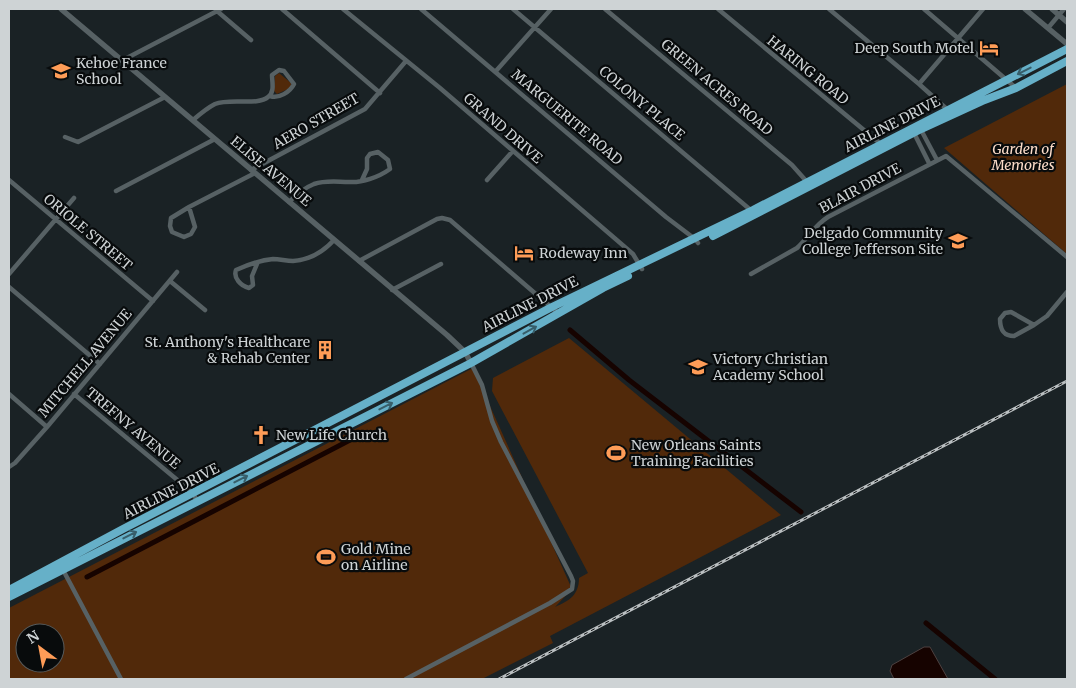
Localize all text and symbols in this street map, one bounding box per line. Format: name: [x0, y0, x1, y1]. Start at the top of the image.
street label: HARING ROAD: [763, 32, 853, 109]
street label: GREEN ACRES ROAD: [657, 35, 777, 139]
hotel icon: Deep South Motel: [978, 37, 1000, 59]
place label: Deep South Motel: [854, 39, 975, 57]
place label: Kehoe France School: [76, 54, 167, 88]
school or university icon: Kehoe France School: [50, 60, 72, 82]
street label: COLONY PLACE: [595, 62, 689, 144]
street label: MARGUERITE ROAD: [508, 65, 627, 169]
one-way arrow: [1017, 67, 1032, 76]
street label: AERO STREET: [269, 89, 363, 153]
street label: GRAND DRIVE: [460, 89, 546, 167]
street label: AIRLINE DRIVE: [840, 92, 943, 156]
street label: ELISE AVENUE: [227, 132, 315, 210]
park label: Garden of Memories: [990, 140, 1056, 174]
street label: BLAIR DRIVE: [816, 159, 904, 217]
street label: ORIOLE STREET: [40, 190, 136, 274]
place label: Delgado Community College Jefferson Site: [802, 224, 944, 258]
school or university icon: Delgado Community College Jefferson Site: [947, 230, 969, 252]
hotel icon: Rodeway Inn: [513, 242, 535, 264]
place label: Rodeway Inn: [539, 244, 627, 262]
street label: AIRLINE DRIVE: [478, 272, 581, 336]
street label: MITCHELL AVENUE: [34, 305, 136, 421]
one-way arrow: [522, 325, 537, 335]
place label: St. Anthony's Healthcare & Rehab Center: [145, 333, 310, 367]
building icon: St. Anthony's Healthcare & Rehab Center: [314, 339, 336, 361]
place label: Victory Christian Academy School: [712, 350, 828, 384]
school or university icon: Victory Christian Academy School: [687, 356, 709, 378]
street label: TREFNY AVENUE: [82, 383, 184, 473]
one-way arrow: [378, 400, 393, 410]
church icon: New Life Church: [250, 424, 272, 446]
place label: New Life Church: [276, 426, 387, 444]
place label: New Orleans Saints Training Facilities: [631, 436, 761, 470]
sports icon: New Orleans Saints Training Facilities: [605, 442, 627, 464]
street label: AIRLINE DRIVE: [119, 459, 222, 523]
one-way arrow: [233, 474, 248, 483]
one-way arrow: [122, 530, 137, 539]
place label: Gold Mine on Airline: [341, 540, 411, 574]
sports icon: Gold Mine on Airline: [315, 546, 337, 568]
north arrow: [15, 623, 65, 673]
text: N: [24, 626, 43, 648]

